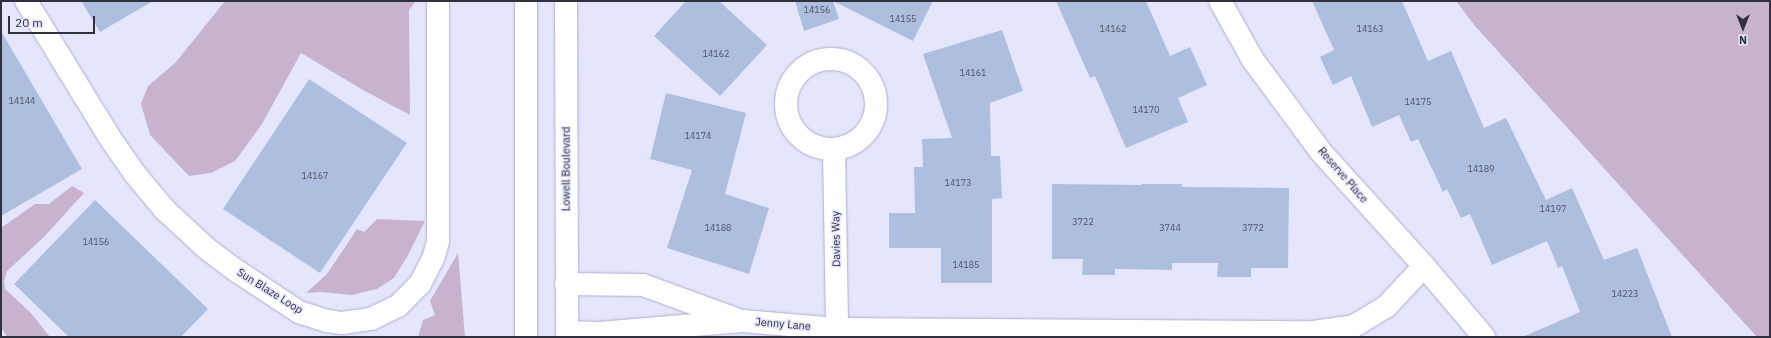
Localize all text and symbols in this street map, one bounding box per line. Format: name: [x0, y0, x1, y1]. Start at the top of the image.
house number: 14156: [804, 5, 830, 15]
scale bar: [10, 8, 97, 34]
north arrow: [1723, 8, 1763, 48]
house number: 14155: [890, 14, 916, 24]
text: 20 m: [15, 15, 43, 30]
house number: 14162: [1100, 24, 1126, 34]
house number: 14163: [1357, 24, 1383, 34]
text: N: [1739, 33, 1747, 47]
house number: 14162: [703, 49, 729, 59]
house number: 14161: [960, 68, 986, 78]
house number: 14144: [9, 96, 35, 106]
house number: 14175: [1405, 97, 1431, 107]
house number: 14170: [1133, 105, 1159, 115]
street label: Lowell Boulevard: [559, 127, 573, 211]
house number: 14174: [685, 131, 711, 141]
street label: Reserve Place: [1315, 144, 1371, 206]
house number: 14189: [1468, 164, 1494, 174]
house number: 14167: [302, 171, 328, 181]
house number: 14173: [945, 178, 971, 188]
house number: 14197: [1540, 204, 1566, 214]
street label: Davies Way: [829, 211, 843, 267]
house number: 3722: [1072, 217, 1094, 227]
house number: 14188: [705, 223, 731, 233]
house number: 3744: [1159, 223, 1181, 233]
house number: 3772: [1242, 223, 1264, 233]
house number: 14156: [83, 237, 109, 247]
house number: 14185: [953, 260, 979, 270]
street label: Sun Blaze Loop: [235, 265, 305, 317]
house number: 14223: [1612, 289, 1638, 299]
street label: Jenny Lane: [755, 315, 811, 333]

